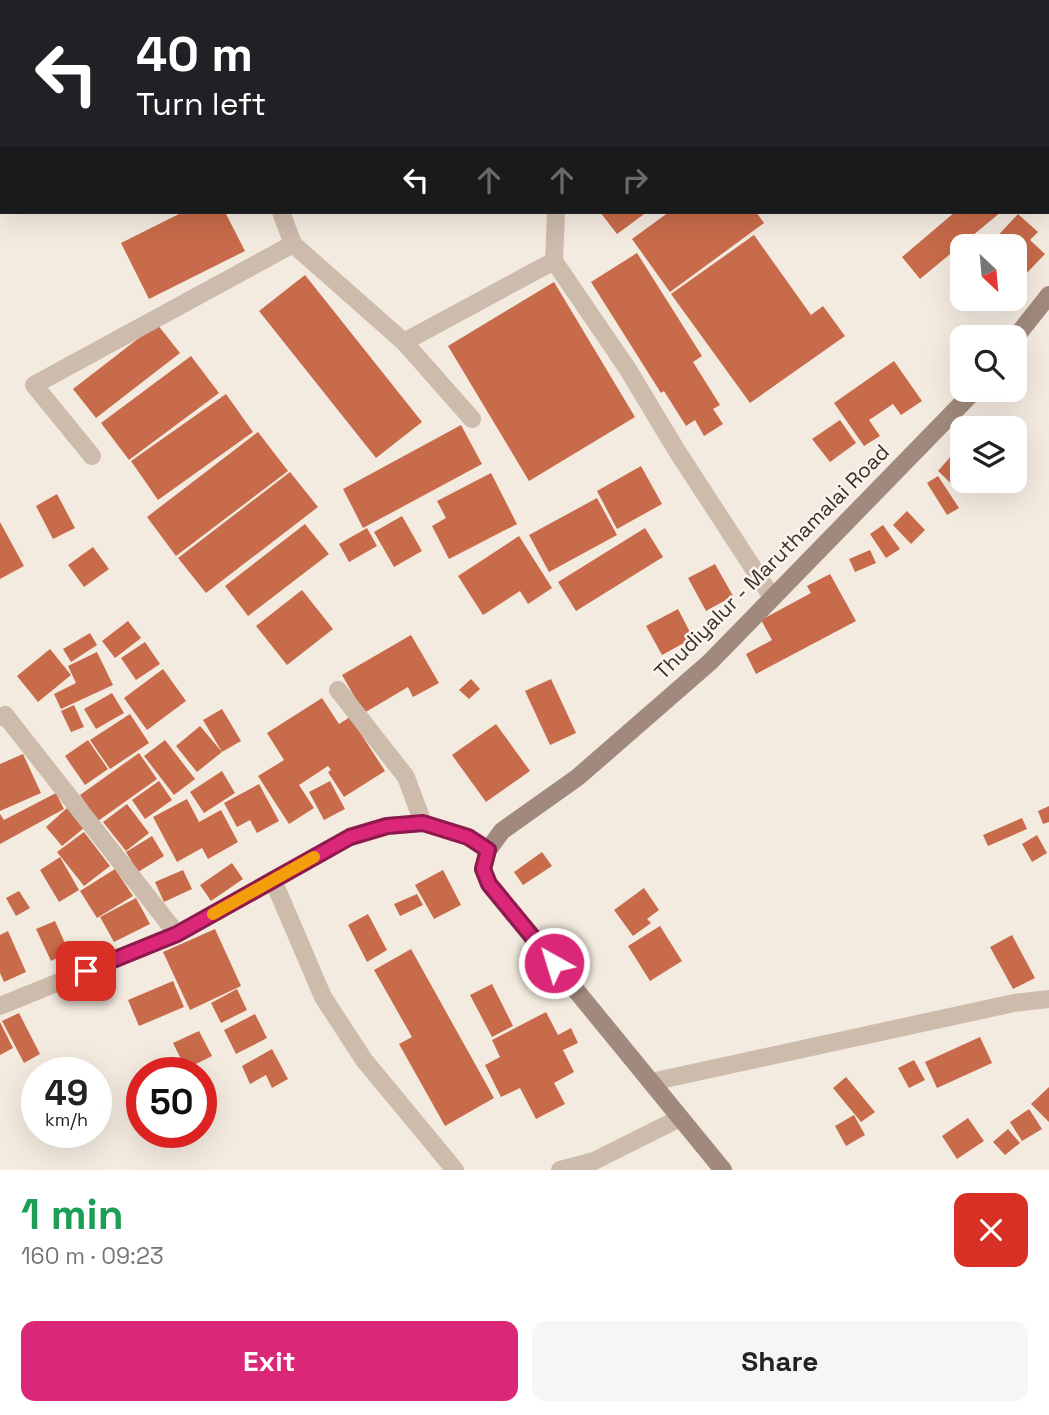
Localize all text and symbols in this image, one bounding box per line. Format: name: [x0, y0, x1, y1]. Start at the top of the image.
text: 40 m: [136, 23, 253, 85]
icon: left: [21, 28, 112, 119]
text: Turn left: [136, 84, 266, 124]
icon: left: [397, 161, 435, 199]
icon: ahead: [470, 161, 508, 199]
icon: ahead: [543, 161, 581, 199]
icon: right: [616, 161, 654, 199]
north arrow: [950, 234, 1027, 312]
map controls: [950, 234, 1027, 493]
button: search: [950, 325, 1027, 402]
button: layers: [950, 416, 1027, 493]
street label: Thudiyalur - Maruthamalai Road: [648, 438, 895, 685]
position arrow: [517, 926, 591, 1000]
pin: [56, 941, 116, 1001]
icon: arrive: [67, 952, 105, 990]
speed limit sign: 50: [126, 1057, 217, 1148]
text: 49: [45, 1071, 88, 1115]
text: km/h: [45, 1108, 88, 1131]
text: 1 min: [21, 1188, 124, 1241]
button: close: [954, 1193, 1028, 1267]
text: 160 m · 09:23: [21, 1241, 164, 1271]
button: Exit: [21, 1321, 518, 1401]
button: Share: [532, 1321, 1028, 1401]

